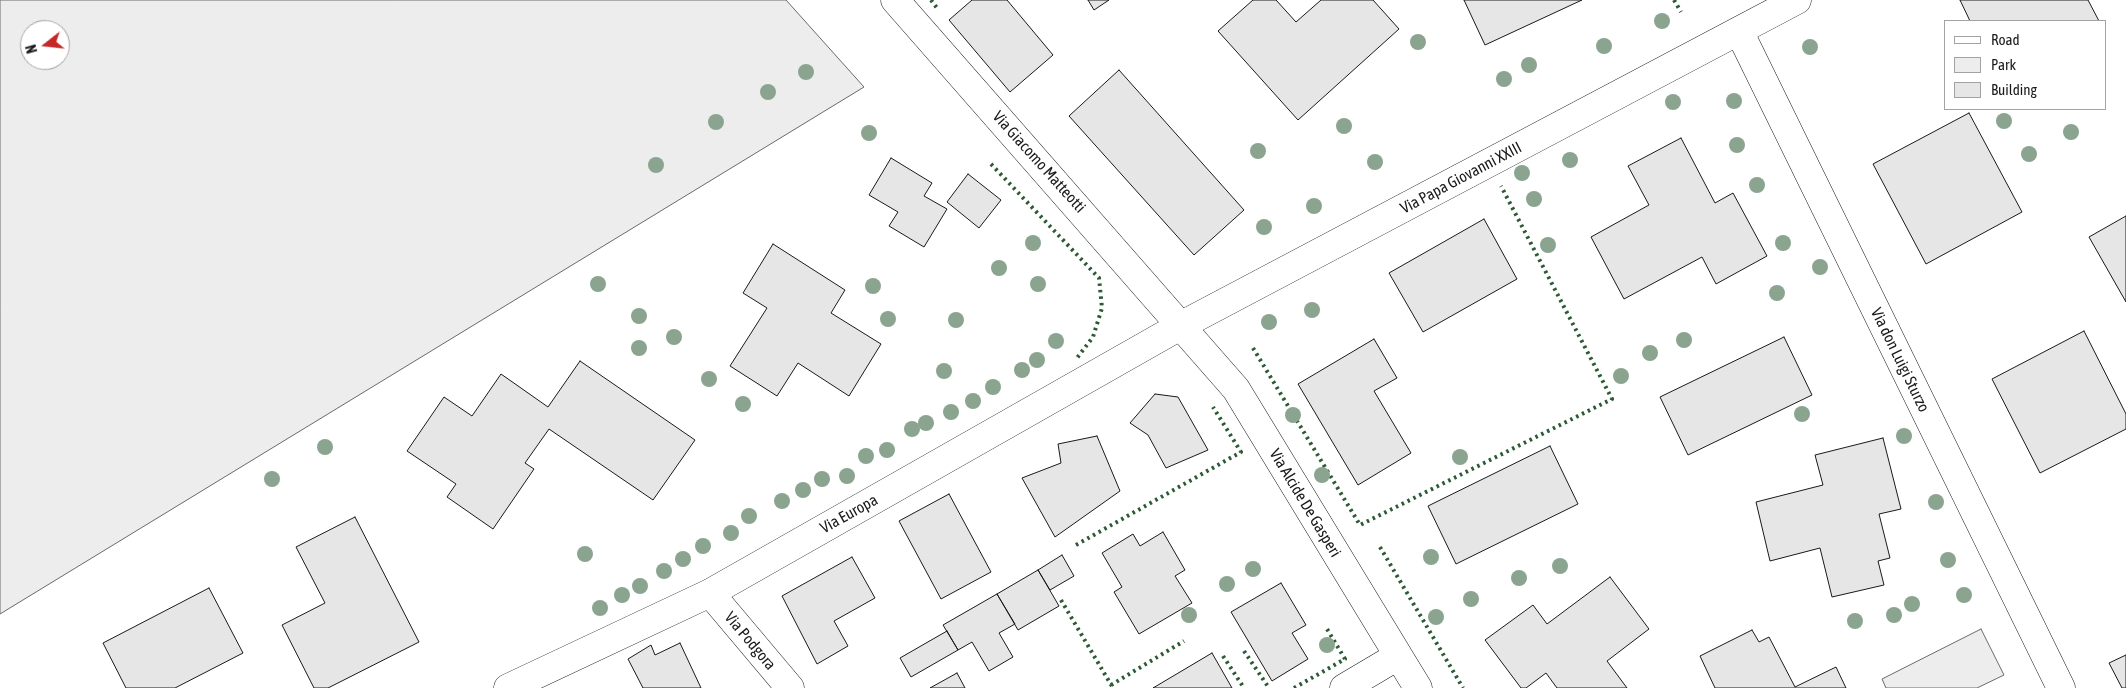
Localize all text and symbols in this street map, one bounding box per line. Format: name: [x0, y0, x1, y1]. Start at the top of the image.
north arrow: [20, 20, 70, 70]
legend: [1944, 20, 2106, 110]
text: Road: [1991, 31, 2020, 48]
text: N: [23, 43, 40, 55]
text: Park: [1991, 56, 2016, 73]
text: Building: [1991, 81, 2037, 98]
street label: Via Giacomo Matteotti: [988, 107, 1090, 217]
street label: Via Papa Giovanni XXIII: [1397, 138, 1525, 218]
street label: Via don Luigi Sturzo: [1867, 305, 1933, 415]
street label: Via Alcide De Gasperi: [1265, 445, 1345, 561]
street label: Via Europa: [817, 490, 881, 538]
street label: Via Podgora: [720, 608, 780, 674]

